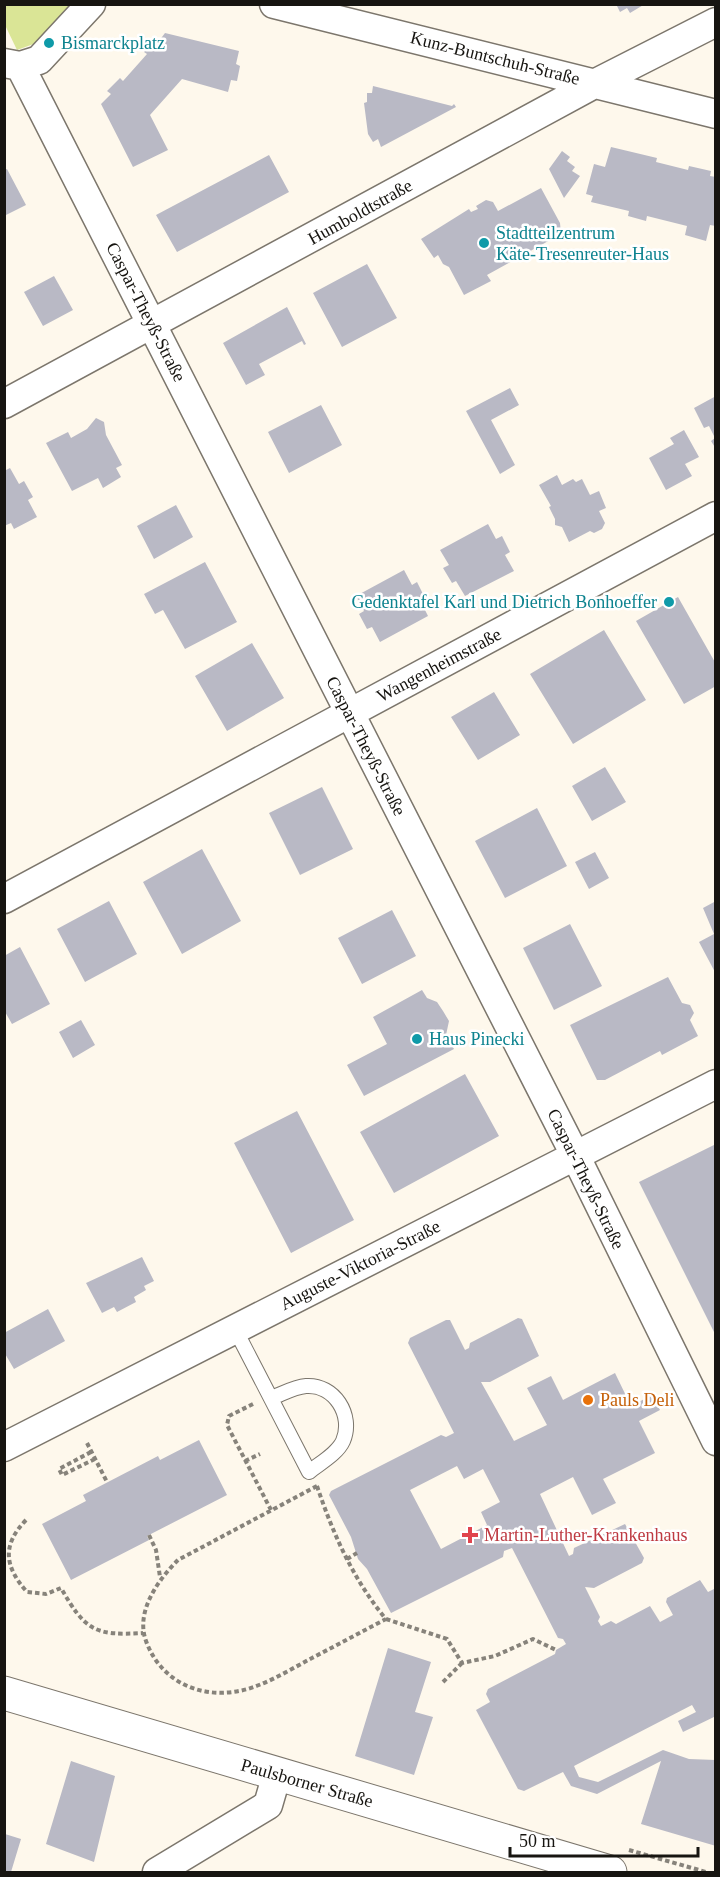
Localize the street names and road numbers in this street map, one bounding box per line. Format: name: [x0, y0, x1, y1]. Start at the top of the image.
street label: Kunz-Buntschuh-Straße: [408, 27, 582, 89]
street label: Humboldtstraße: [304, 175, 416, 249]
street label: Caspar-Theyß-Straße: [102, 239, 190, 385]
street label: Wangenheimstraße: [374, 624, 504, 706]
street label: Caspar-Theyß-Straße: [322, 673, 410, 819]
street label: Caspar-Theyß-Straße: [543, 1106, 629, 1252]
street label: Auguste-Viktoria-Straße: [277, 1216, 443, 1314]
street label: Paulsborner Straße: [239, 1755, 375, 1811]

